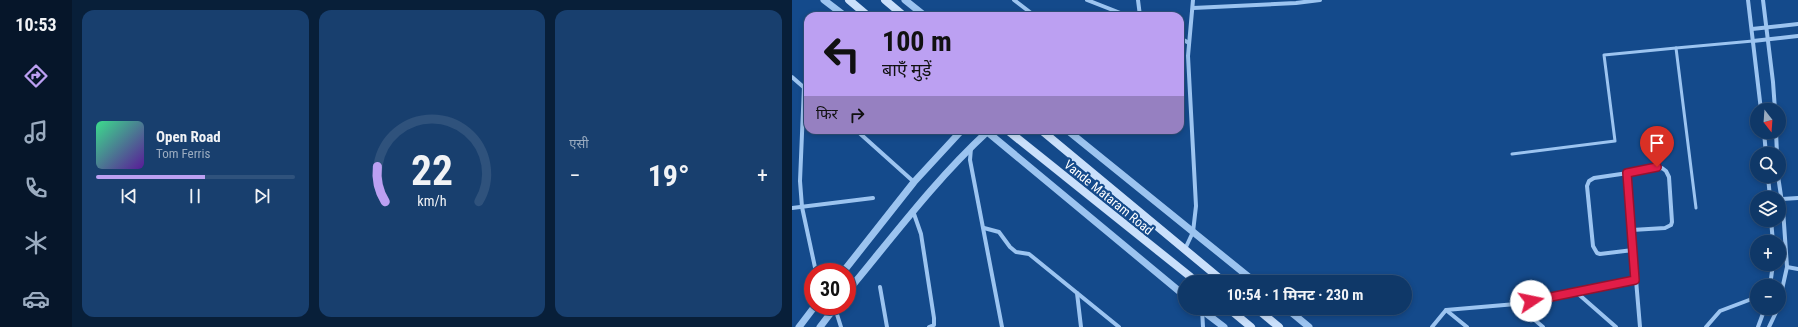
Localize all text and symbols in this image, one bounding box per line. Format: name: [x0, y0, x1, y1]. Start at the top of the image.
text: 10:53: [15, 14, 57, 35]
text: 100 m: [882, 25, 952, 58]
icon: left: [816, 28, 868, 80]
text: बाएँ मुड़ें: [882, 59, 931, 80]
icon: directions: [22, 62, 50, 90]
north arrow: [1750, 103, 1786, 139]
map controls: [1750, 103, 1786, 315]
icon: right: [846, 104, 868, 126]
text: फिर: [816, 105, 838, 123]
icon: music: [22, 118, 50, 146]
pin: [1640, 126, 1674, 167]
text: Open Road: [156, 128, 221, 146]
icon: arrive: [1646, 132, 1668, 154]
text: एसी: [569, 136, 589, 151]
text: 22: [411, 145, 453, 194]
text: Tom Ferris: [156, 146, 210, 161]
button: search: [1750, 147, 1786, 183]
street label: Vande Mataram Road: [1061, 157, 1156, 238]
text: 19°: [648, 158, 690, 193]
text: −: [569, 163, 580, 188]
text: +: [757, 163, 768, 188]
icon: phone: [22, 174, 50, 202]
icon: previous: [118, 185, 140, 207]
icon: pause: [184, 185, 206, 207]
icon: next: [251, 185, 273, 207]
button: layers: [1750, 191, 1786, 227]
text: km/h: [417, 192, 447, 208]
icon: climate: [22, 229, 50, 257]
button: +: [1750, 235, 1786, 271]
speed limit sign: 30: [804, 263, 856, 315]
button: −: [1750, 279, 1786, 315]
position arrow: [1510, 280, 1552, 322]
icon: car: [22, 285, 50, 313]
text: 10:54 · 1 मिनट · 230 m: [1227, 286, 1363, 304]

